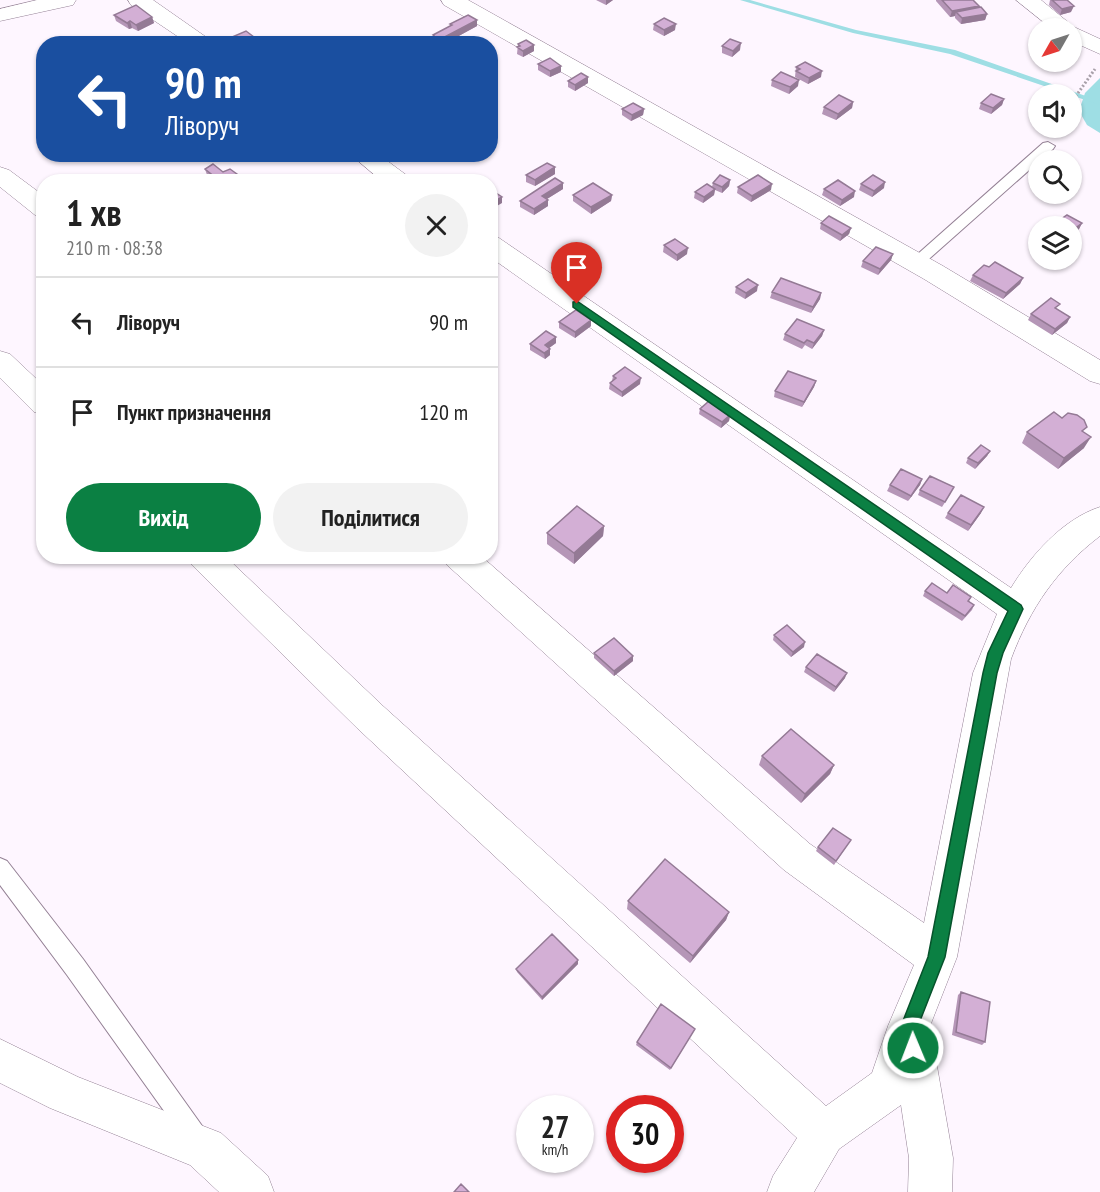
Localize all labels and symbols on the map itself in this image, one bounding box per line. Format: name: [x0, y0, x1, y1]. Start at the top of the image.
north arrow: [1028, 18, 1082, 72]
pin: [551, 242, 602, 304]
position arrow: [881, 1016, 945, 1080]
speed limit sign: 30: [606, 1095, 684, 1173]

